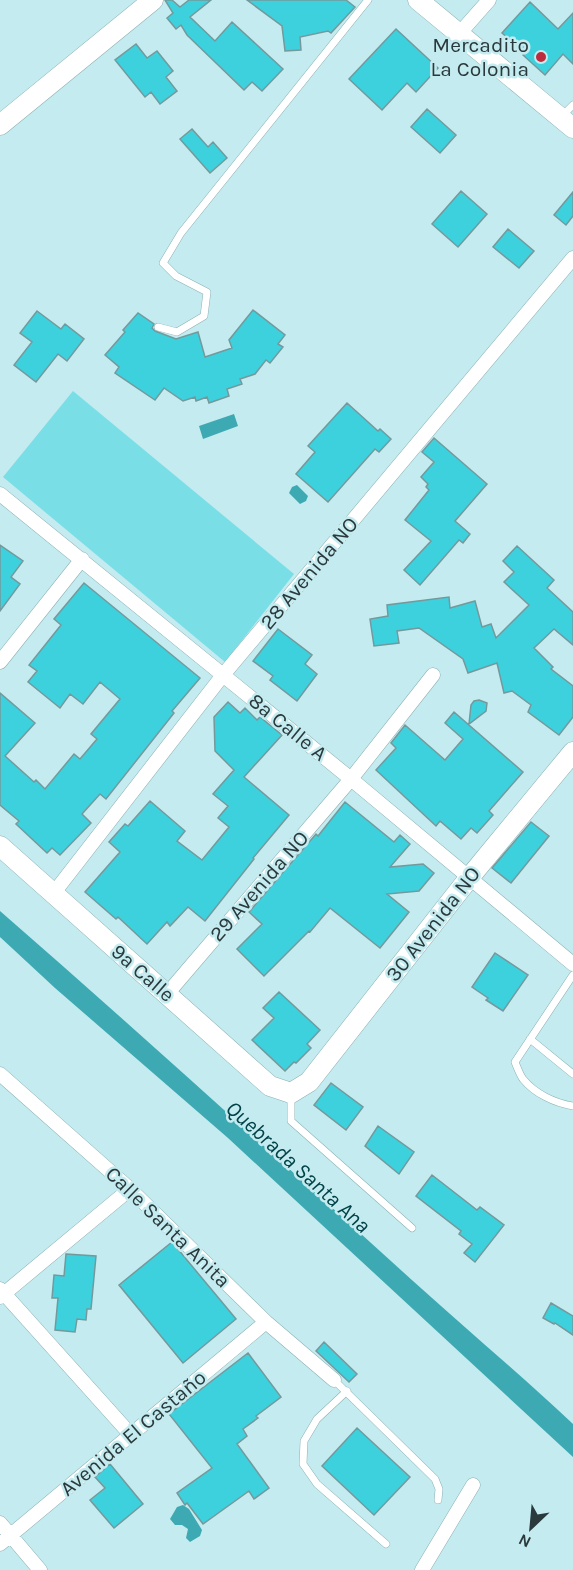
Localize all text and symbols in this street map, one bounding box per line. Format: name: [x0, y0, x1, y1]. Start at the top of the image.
place label: Mercadito La Colonia: [430, 33, 529, 81]
marker: Mercadito La Colonia: [534, 50, 548, 64]
street label: 28 Avenida NO: [255, 512, 363, 634]
street label: 8a Calle A: [244, 688, 332, 766]
street label: 29 Avenida NO: [205, 826, 313, 946]
street label: 30 Avenida NO: [381, 862, 485, 986]
street label: 9a Calle: [107, 939, 179, 1007]
water label: Quebrada Santa Ana: [220, 1095, 376, 1239]
street label: Calle Santa Anita: [101, 1161, 235, 1293]
street label: Avenida El Castaño: [55, 1365, 211, 1501]
north arrow: [501, 1498, 561, 1558]
text: N: [515, 1530, 534, 1552]

